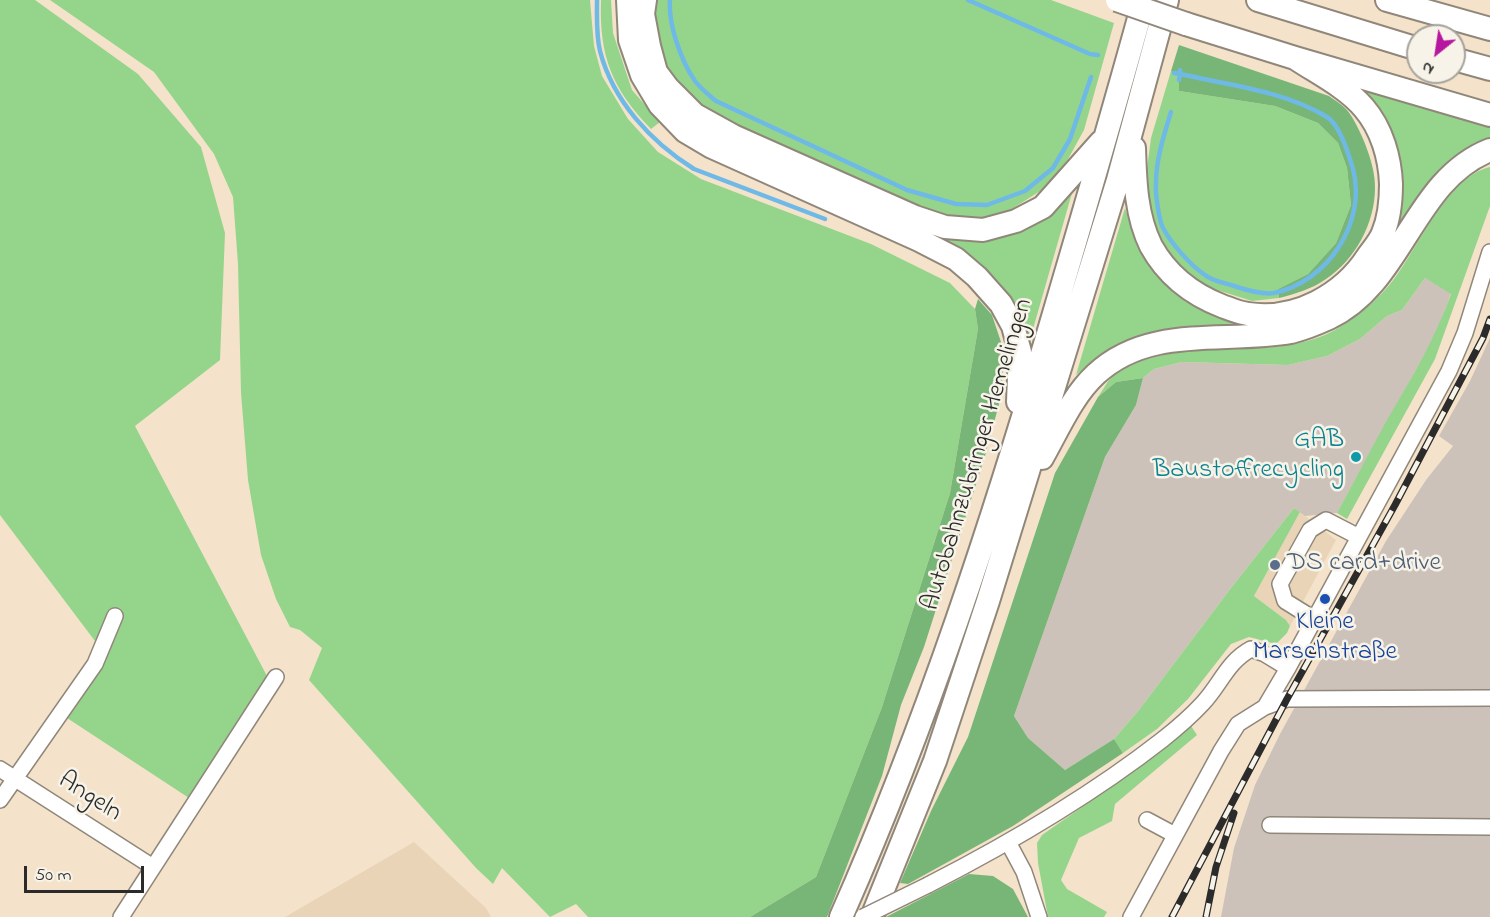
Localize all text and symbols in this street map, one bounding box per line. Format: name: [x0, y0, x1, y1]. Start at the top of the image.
north arrow: [1406, 24, 1466, 84]
text: N: [1417, 55, 1439, 81]
street label: Autobahnzubringer Hemelingen: [917, 295, 1041, 615]
place label: GAB Baustoffrecycling: [1153, 426, 1344, 488]
marker: GAB Baustoffrecycling: [1349, 450, 1363, 464]
place label: DS card+drive: [1287, 549, 1441, 581]
marker: DS card+drive: [1268, 558, 1282, 572]
marker: Kleine Marschstraße: [1318, 592, 1332, 606]
place label: Kleine Marschstraße: [1253, 608, 1397, 670]
street label: Angeln: [51, 766, 127, 830]
scale bar: [27, 854, 147, 892]
text: 50 m: [35, 863, 72, 889]

